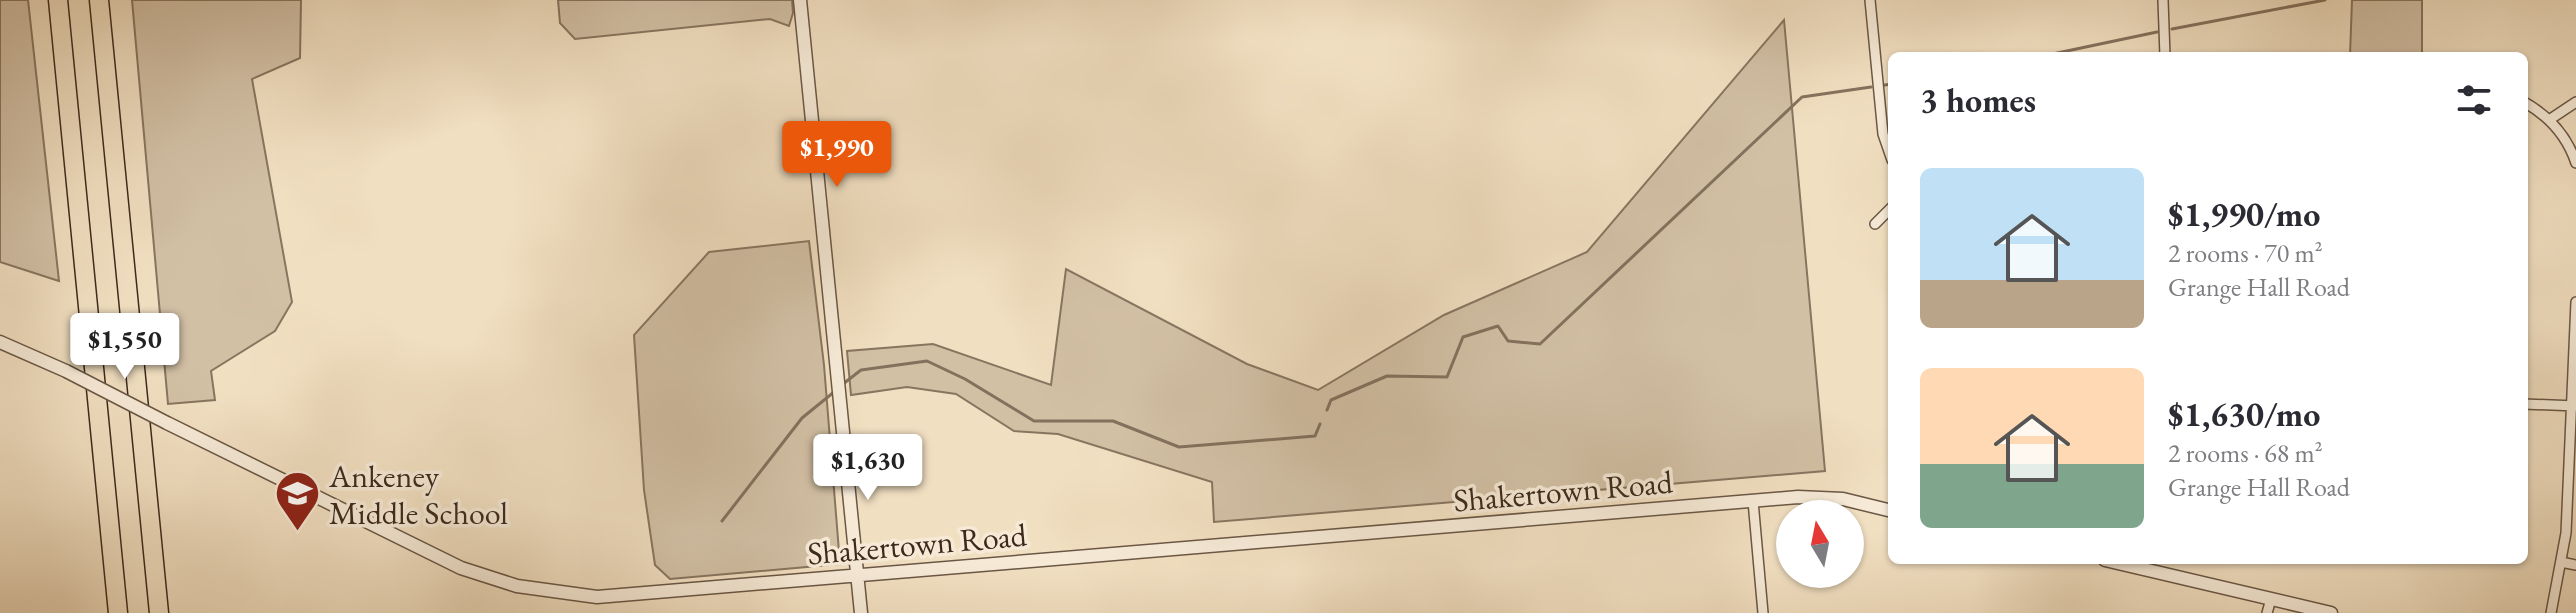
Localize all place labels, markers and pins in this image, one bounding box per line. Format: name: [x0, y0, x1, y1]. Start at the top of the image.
pin: $1,990: [772, 121, 902, 189]
pin: $1,550: [60, 313, 190, 381]
pin: $1,630: [803, 434, 933, 502]
place label: Ankeney Middle School: [328, 455, 508, 534]
school or university icon: Ankeney Middle School: [274, 470, 322, 533]

